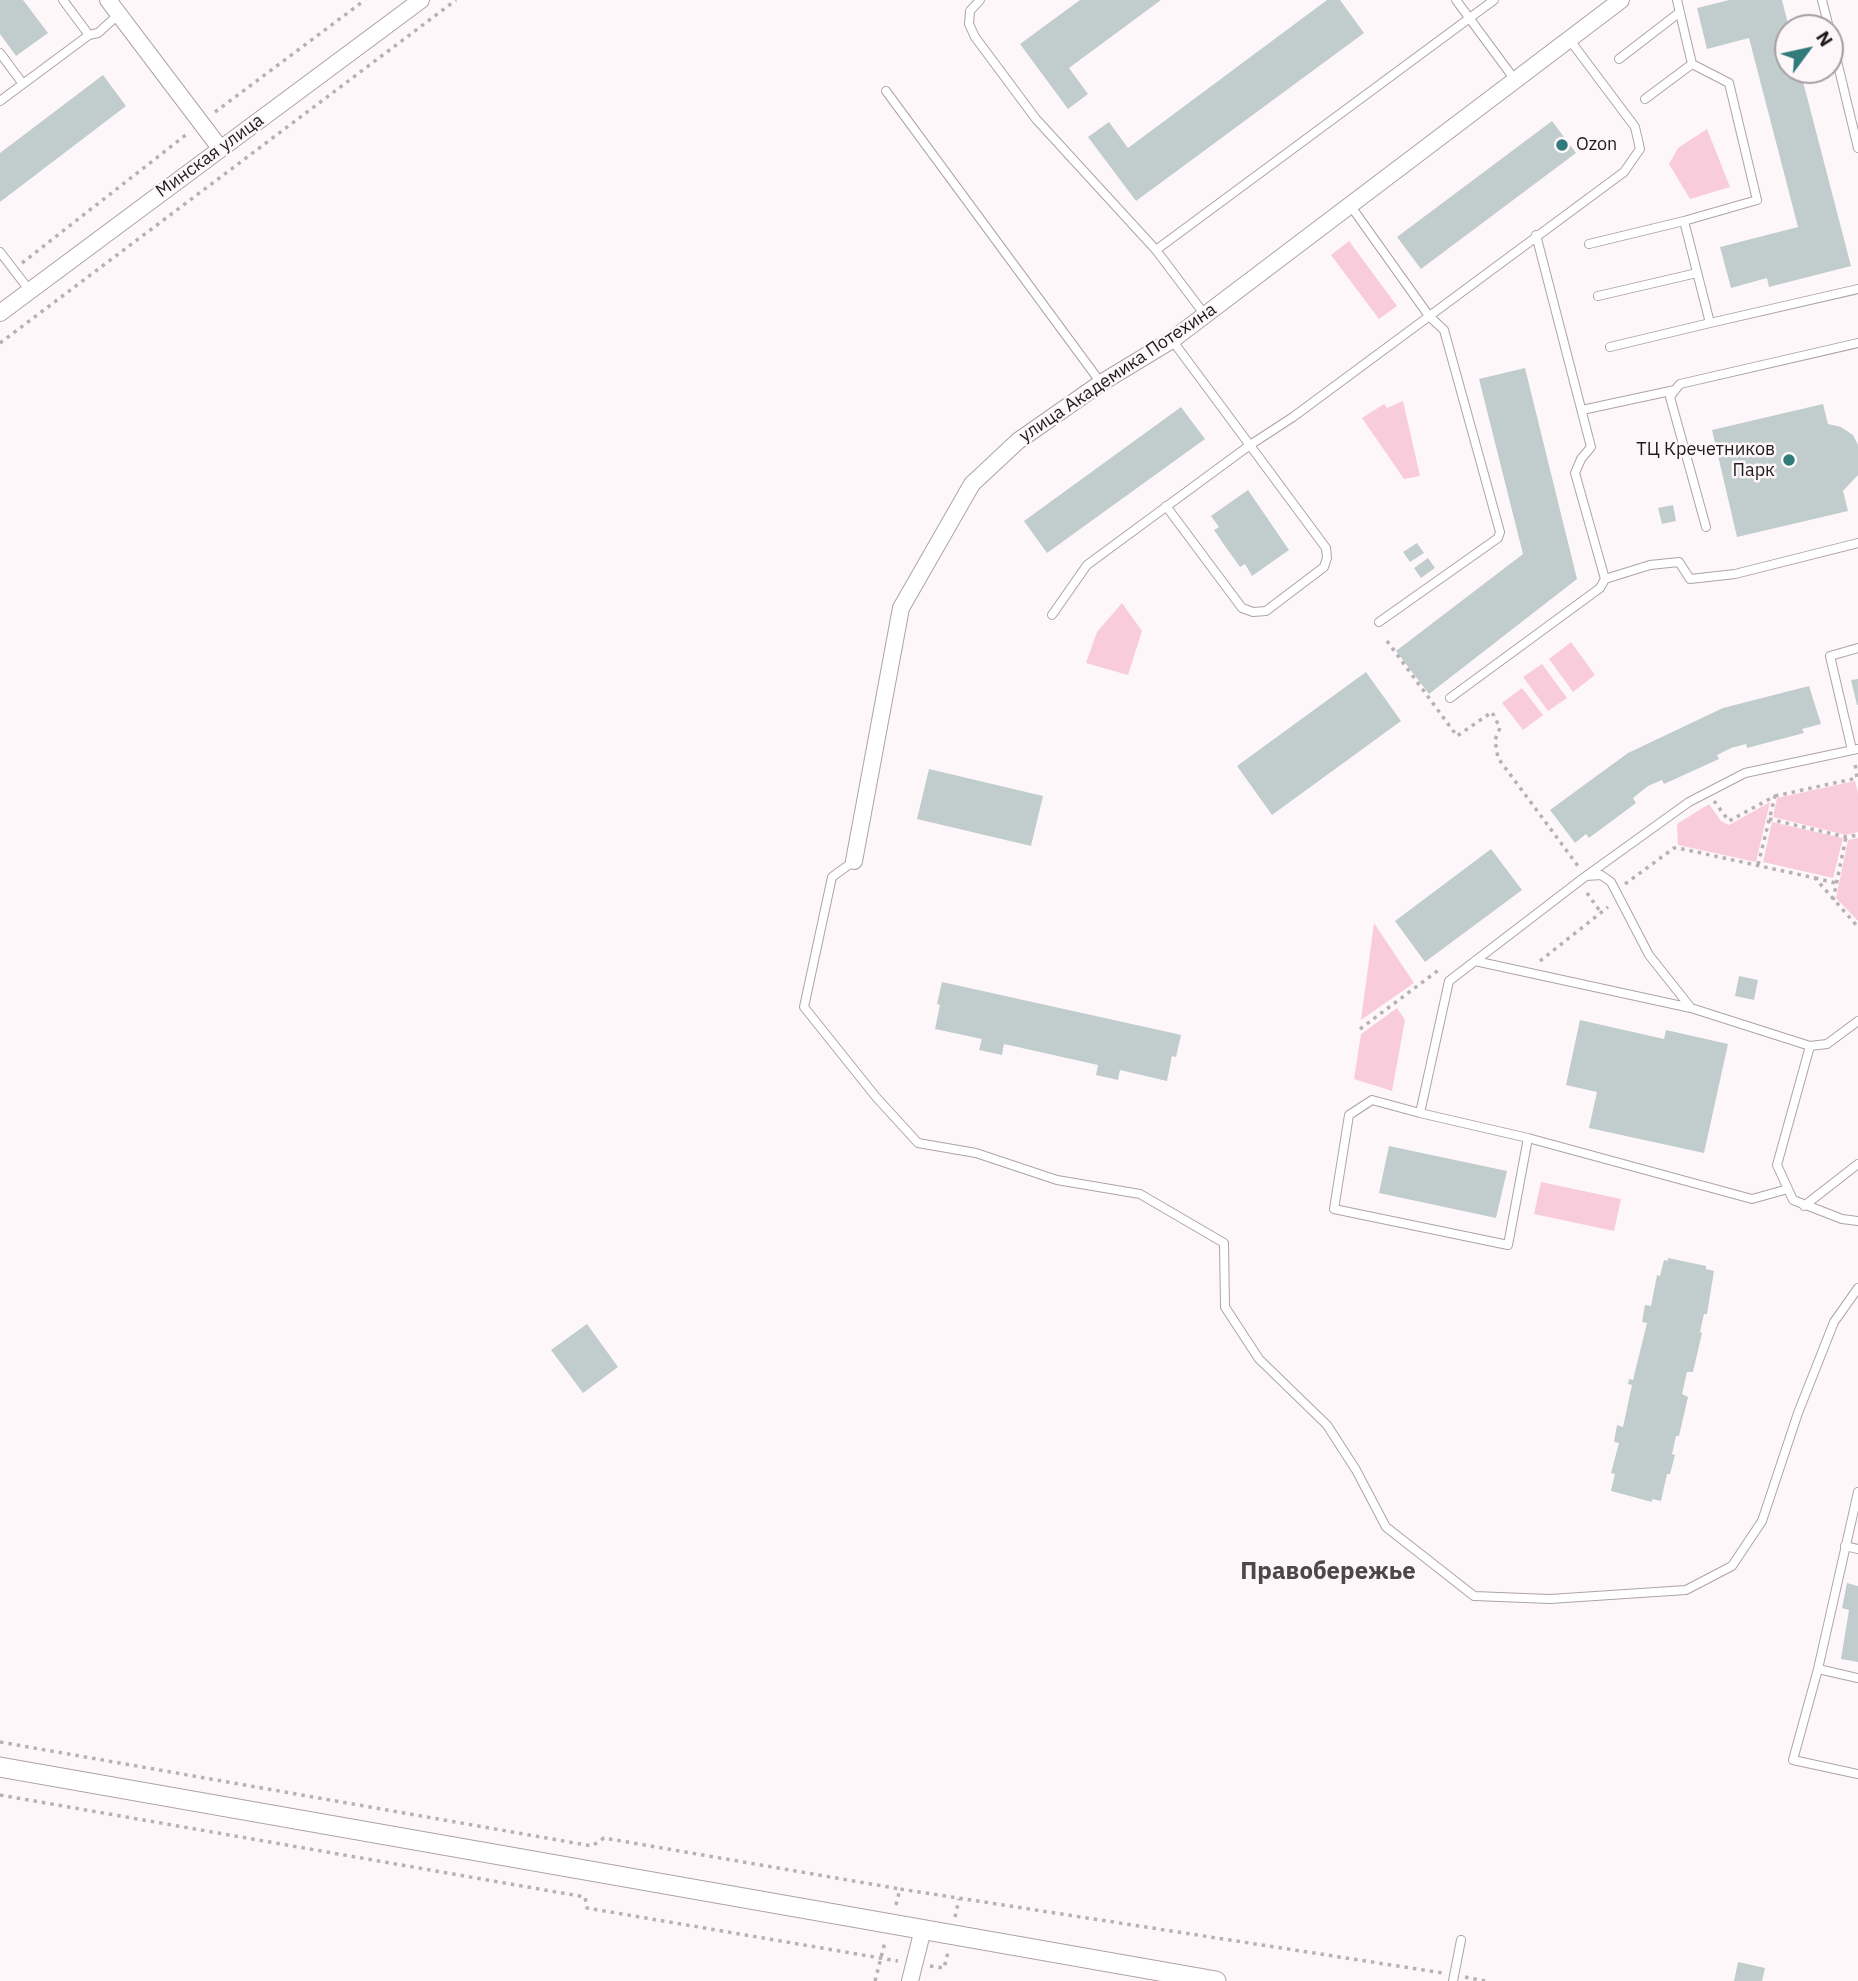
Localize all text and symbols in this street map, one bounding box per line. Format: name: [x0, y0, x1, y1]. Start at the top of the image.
north arrow: [1774, 14, 1844, 84]
text: N: [1811, 26, 1839, 51]
street label: Минская улица: [152, 110, 268, 202]
place label: Ozon: [1576, 134, 1617, 156]
marker: Ozon: [1554, 137, 1570, 153]
street label: улица Академика Потехина: [1015, 299, 1221, 447]
place label: ТЦ Кречетников Парк: [1636, 439, 1775, 482]
marker: ТЦ Кречетников Парк: [1781, 452, 1797, 468]
district label: Правобережье: [1240, 1558, 1416, 1586]

